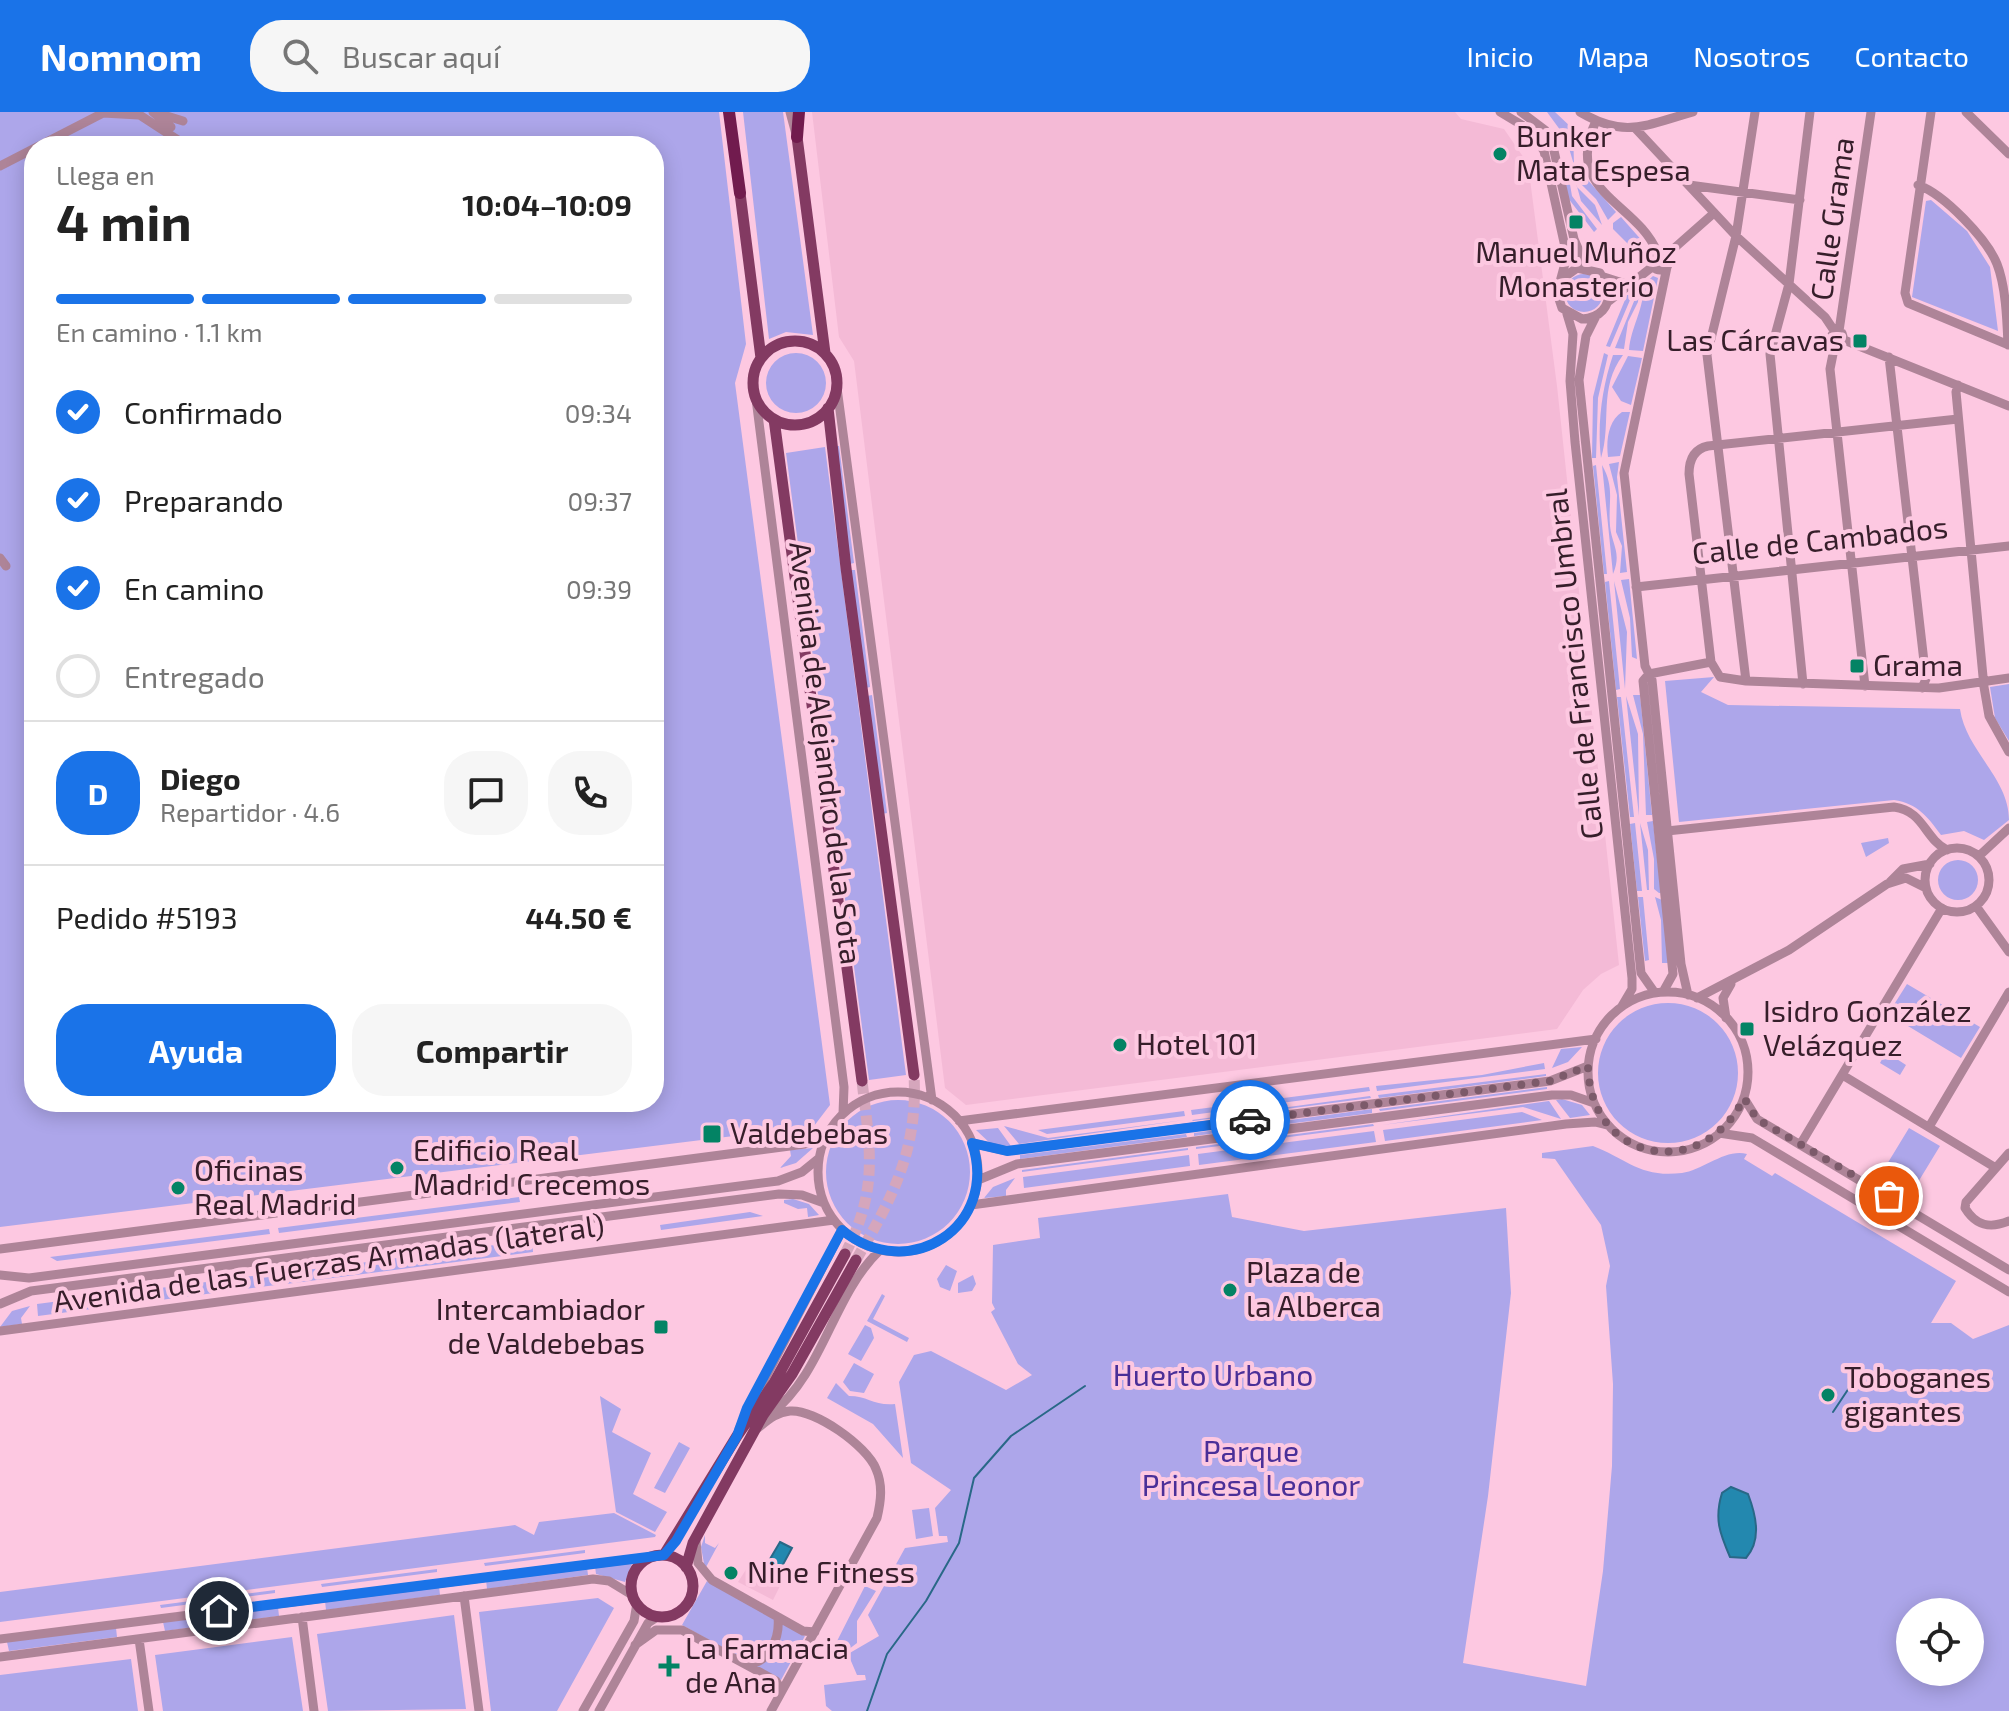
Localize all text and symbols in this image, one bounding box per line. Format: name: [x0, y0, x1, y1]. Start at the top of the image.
search box: [250, 20, 810, 92]
text: Nomnom: [40, 33, 202, 79]
icon: search: [278, 34, 322, 78]
text: Buscar aquí: [342, 38, 500, 74]
text: Inicio: [1467, 39, 1534, 73]
text: Mapa: [1578, 39, 1649, 73]
text: Nosotros: [1693, 39, 1811, 73]
text: Contacto: [1855, 39, 1969, 73]
place label: Bunker Mata Espesa: [1516, 117, 1691, 187]
street label: Calle Grama: [1802, 135, 1860, 303]
marker: Bunker Mata Espesa: [1491, 145, 1509, 163]
text: Llega en: [56, 159, 155, 190]
text: 10:04–10:09: [462, 186, 632, 222]
text: 4 min: [56, 189, 192, 251]
marker: Manuel Muñoz Monasterio: [1567, 213, 1585, 231]
place label: Manuel Muñoz Monasterio: [1475, 233, 1677, 303]
text: En camino · 1.1 km: [56, 316, 263, 347]
place label: Las Cárcavas: [1666, 321, 1844, 357]
marker: Las Cárcavas: [1851, 332, 1869, 350]
icon: check: [56, 390, 100, 434]
text: Confirmado: [124, 394, 283, 430]
text: 09:34: [565, 397, 632, 428]
icon: check: [56, 478, 100, 522]
text: Preparando: [124, 482, 283, 518]
text: 09:37: [568, 485, 632, 516]
street label: Calle de Francisco Umbral: [1537, 487, 1609, 841]
street label: Calle de Cambados: [1690, 508, 1950, 570]
street label: Avenida de Alejandro de la Sota: [783, 539, 871, 966]
icon: check: [56, 566, 100, 610]
text: En camino: [124, 570, 264, 606]
text: 09:39: [566, 573, 632, 604]
place label: Grama: [1873, 646, 1963, 682]
marker: Grama: [1848, 657, 1866, 675]
text: Entregado: [124, 658, 265, 694]
button: chat: [444, 751, 528, 835]
button: phone: [548, 751, 632, 835]
text: Diego: [160, 760, 241, 796]
text: D: [88, 775, 108, 811]
text: Repartidor · 4.6: [160, 796, 340, 827]
text: Pedido #5193: [56, 899, 238, 935]
text: 44.50 €: [525, 899, 632, 935]
place label: Isidro González Velázquez: [1763, 992, 1972, 1062]
button: Ayuda: [56, 1004, 336, 1096]
button: Compartir: [352, 1004, 632, 1096]
marker: Isidro González Velázquez: [1738, 1020, 1756, 1038]
place label: Hotel 101: [1136, 1025, 1257, 1061]
marker: Hotel 101: [1111, 1036, 1129, 1054]
courier: [1210, 1080, 1290, 1160]
icon: car: [1228, 1098, 1272, 1142]
place label: Valdebebas: [730, 1114, 888, 1150]
marker: Valdebebas: [701, 1123, 723, 1145]
place label: Edificio Real Madrid Crecemos: [413, 1131, 650, 1201]
place label: Oficinas Real Madrid: [194, 1151, 356, 1221]
marker: Edificio Real Madrid Crecemos: [388, 1159, 406, 1177]
pin: [1855, 1162, 1923, 1230]
icon: bag: [1867, 1174, 1911, 1218]
marker: Oficinas Real Madrid: [169, 1179, 187, 1197]
street label: Avenida de las Fuerzas Armadas (lateral): [51, 1206, 607, 1319]
place label: Plaza de la Alberca: [1246, 1253, 1381, 1323]
marker: Plaza de la Alberca: [1221, 1281, 1239, 1299]
place label: Intercambiador de Valdebebas: [436, 1290, 645, 1360]
marker: Intercambiador de Valdebebas: [652, 1318, 670, 1336]
park label: Huerto Urbano: [1113, 1356, 1313, 1392]
place label: Toboganes gigantes: [1844, 1358, 1991, 1428]
marker: Toboganes gigantes: [1819, 1386, 1837, 1404]
park label: Parque Princesa Leonor: [1142, 1432, 1360, 1502]
place label: Nine Fitness: [747, 1553, 915, 1589]
marker: Nine Fitness: [722, 1564, 740, 1582]
pin: [185, 1577, 253, 1645]
icon: home: [197, 1589, 241, 1633]
map controls: [1896, 1598, 1984, 1686]
button: locate: [1896, 1598, 1984, 1686]
place label: La Farmacia de Ana: [685, 1629, 849, 1699]
marker: La Farmacia de Ana: [660, 1657, 678, 1675]

